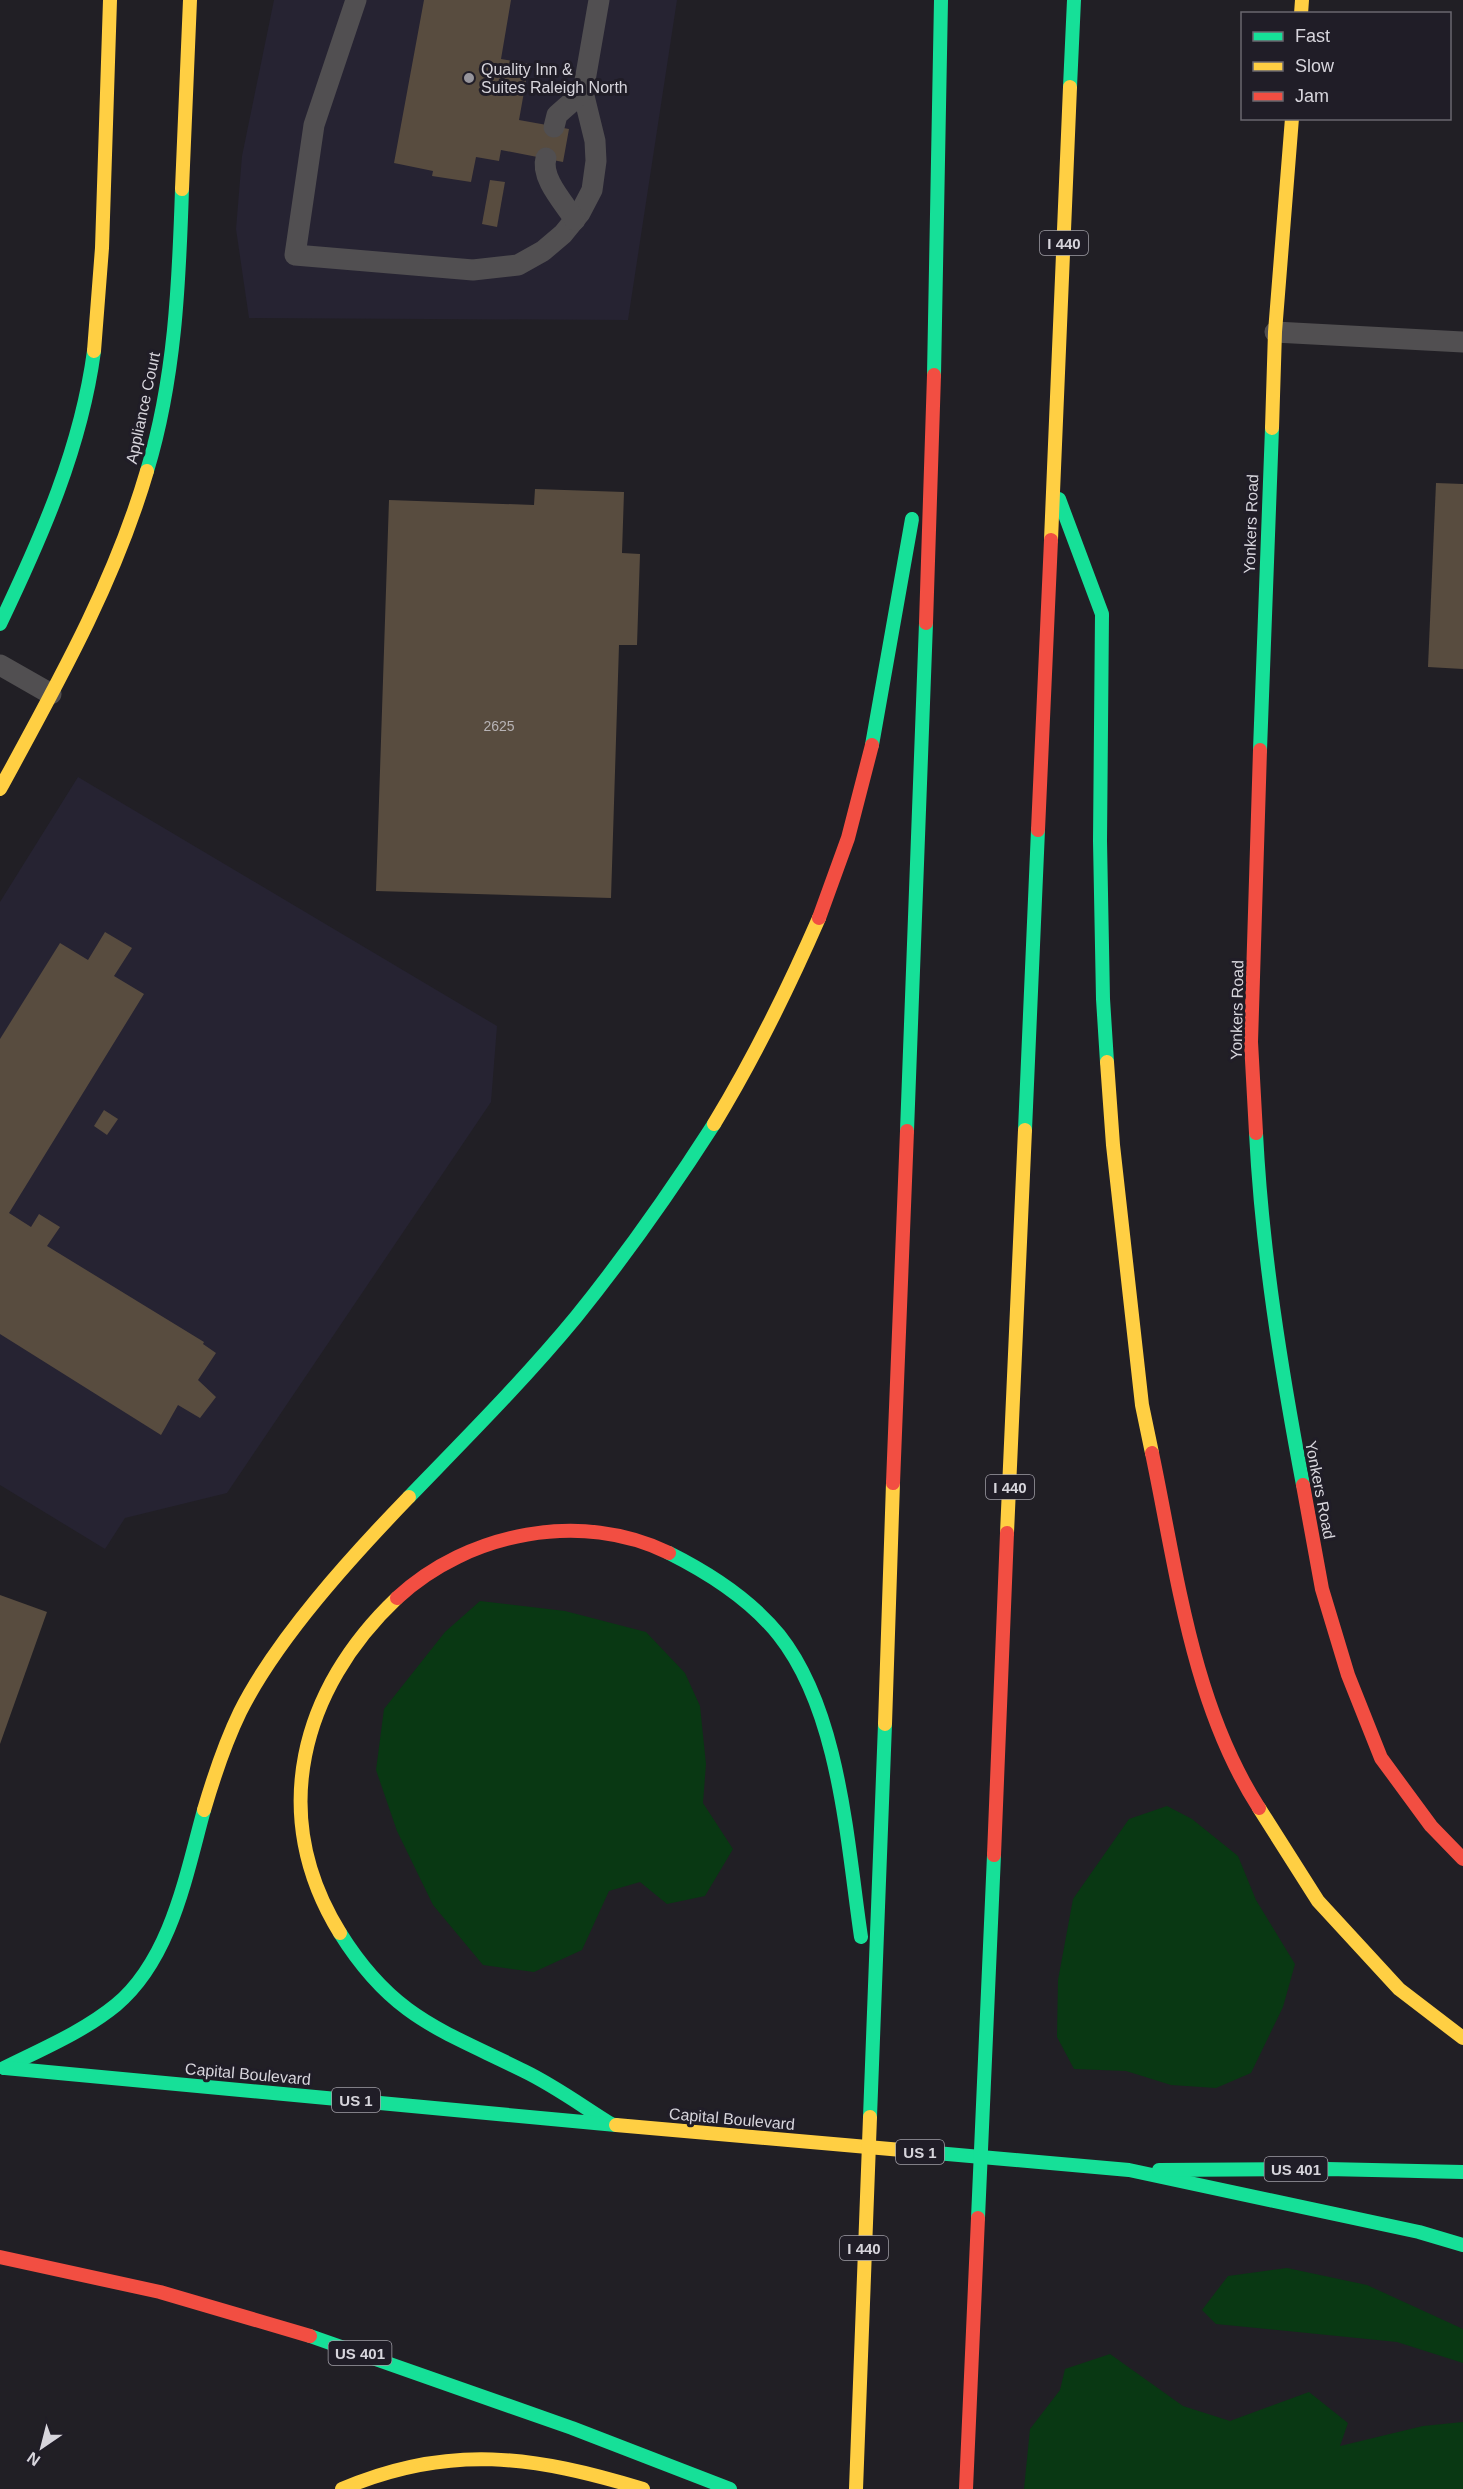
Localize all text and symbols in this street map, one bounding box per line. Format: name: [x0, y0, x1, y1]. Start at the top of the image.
legend: [1241, 12, 1451, 120]
text: Fast: [1295, 26, 1330, 46]
text: Slow: [1295, 56, 1335, 76]
place label: Quality Inn & Suites Raleigh North: [481, 61, 628, 96]
marker: Quality Inn & Suites Raleigh North: [462, 71, 476, 85]
text: Jam: [1295, 86, 1329, 106]
road number: I 440: [1040, 231, 1088, 255]
street label: Appliance Court: [123, 350, 163, 465]
street label: Yonkers Road: [1241, 474, 1261, 574]
house number: 2625: [483, 718, 515, 734]
street label: Yonkers Road: [1228, 960, 1246, 1060]
street label: Yonkers Road: [1302, 1439, 1338, 1541]
road number: I 440: [986, 1475, 1034, 1499]
street label: Capital Boulevard: [184, 2060, 312, 2088]
road number: US 1: [332, 2088, 380, 2112]
street label: Capital Boulevard: [668, 2105, 796, 2133]
road number: US 1: [896, 2140, 944, 2164]
road number: US 401: [1264, 2157, 1328, 2181]
road number: I 440: [840, 2236, 888, 2260]
road number: US 401: [328, 2341, 392, 2365]
north arrow: [12, 2417, 72, 2477]
text: N: [24, 2449, 43, 2469]

